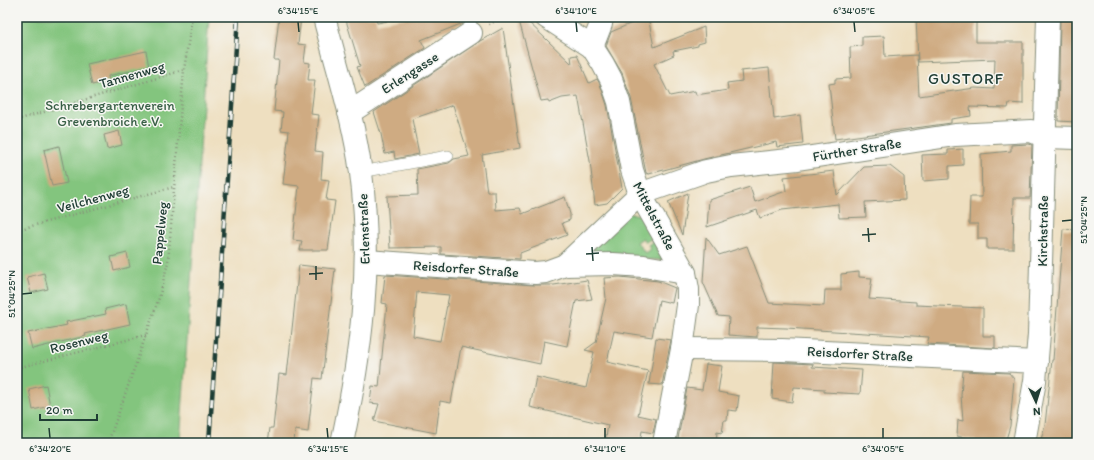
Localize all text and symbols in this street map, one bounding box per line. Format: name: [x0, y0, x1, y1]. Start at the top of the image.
text: 6°34'15"E: [278, 4, 319, 17]
text: 6°34'10"E: [555, 4, 597, 17]
text: 6°34'05"E: [833, 4, 876, 17]
street label: Erlengasse: [378, 48, 442, 98]
street label: Tannenweg: [97, 57, 167, 92]
district label: GUSTORF: [928, 69, 1004, 88]
park label: Schrebergartenverein Grevenbroich e.V.: [45, 97, 175, 130]
street label: Fürther Straße: [812, 135, 903, 165]
street label: Mittelstraße: [629, 179, 679, 253]
street label: Veilchenweg: [55, 181, 132, 217]
street label: Erlenstraße: [354, 193, 374, 265]
street label: Kirchstraße: [1034, 195, 1052, 267]
text: 51°04'25"N: [1077, 196, 1090, 244]
street label: Pappelweg: [148, 200, 172, 265]
street label: Reisdorfer Straße: [413, 257, 520, 281]
text: 51°04'25"N: [5, 270, 18, 318]
street label: Rosenweg: [48, 326, 111, 357]
street label: Reisdorfer Straße: [807, 343, 914, 365]
north arrow: [1016, 382, 1056, 422]
scale bar: [40, 396, 97, 422]
text: 20 m: [46, 403, 73, 417]
text: N: [1032, 405, 1041, 418]
text: 6°34'20"E: [29, 442, 72, 455]
text: 6°34'15"E: [308, 442, 349, 455]
text: 6°34'10"E: [584, 442, 626, 455]
text: 6°34'05"E: [862, 442, 905, 455]

